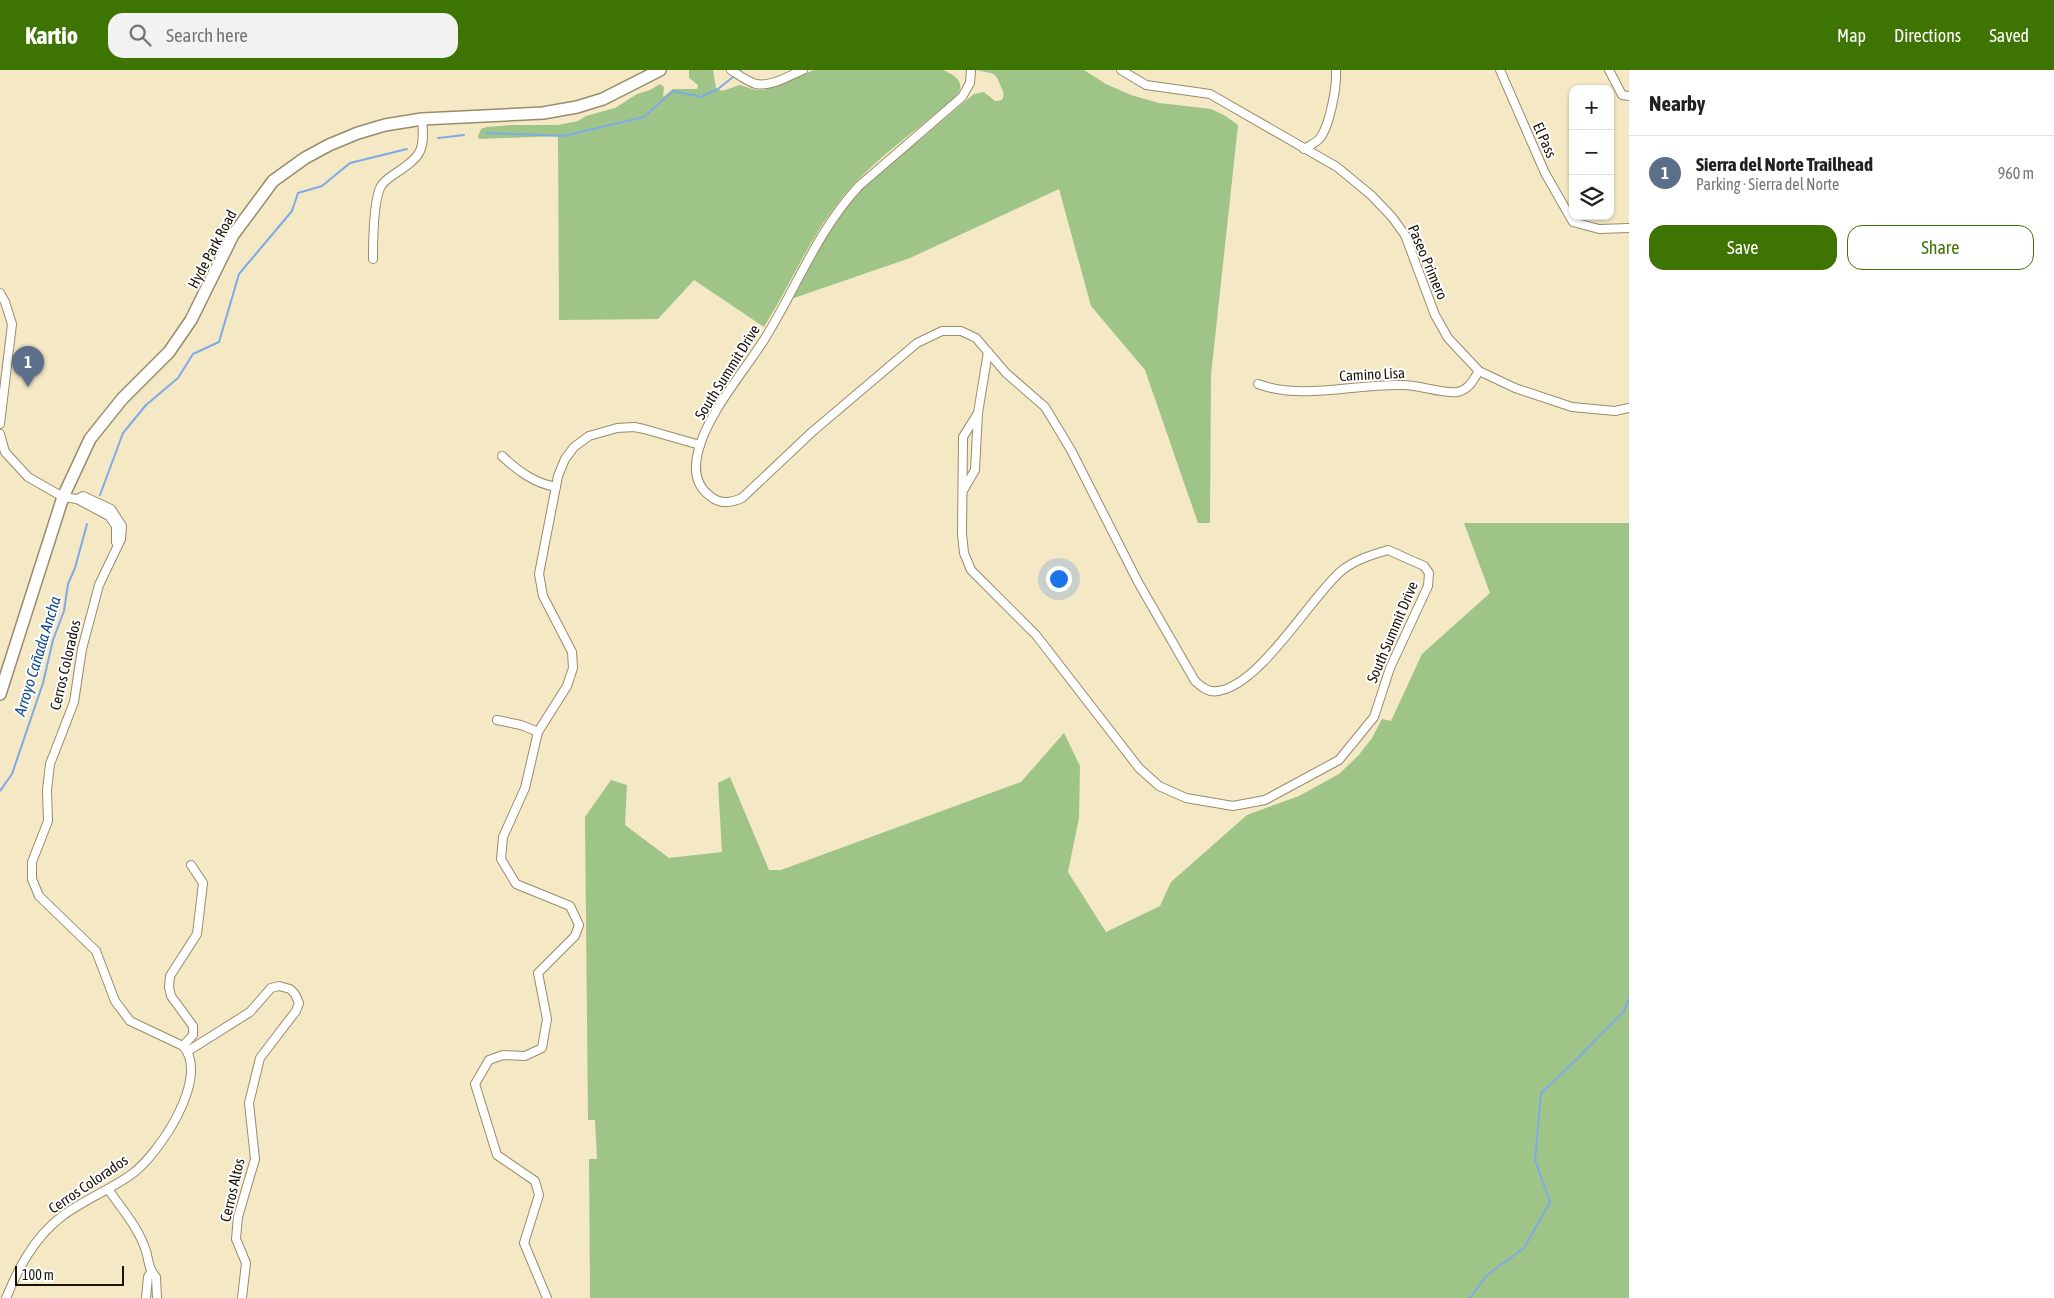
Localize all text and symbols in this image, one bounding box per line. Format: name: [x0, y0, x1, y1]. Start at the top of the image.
search box: [108, 13, 458, 58]
icon: search: [126, 21, 154, 49]
text: Kartio: [25, 22, 78, 49]
text: Search here: [166, 24, 248, 46]
text: Map: [1837, 25, 1866, 46]
text: Directions: [1894, 25, 1961, 46]
text: Saved: [1989, 25, 2029, 46]
map controls: [1569, 85, 1614, 220]
button: +: [1569, 85, 1614, 130]
text: Nearby: [1649, 91, 1705, 115]
street label: El Pass: [1530, 120, 1560, 160]
button: −: [1569, 130, 1614, 175]
text: Sierra del Norte Trailhead: [1696, 153, 1873, 175]
text: 1: [1661, 164, 1669, 182]
text: 960 m: [1998, 164, 2034, 182]
button: layers: [1569, 175, 1614, 220]
text: Parking · Sierra del Norte: [1696, 175, 1839, 193]
street label: Hyde Park Road: [184, 207, 240, 291]
street label: Paseo Primero: [1405, 222, 1451, 302]
button: Save: [1649, 225, 1837, 270]
button: Share: [1847, 225, 2034, 270]
street label: South Summit Drive: [691, 321, 763, 422]
pin: 1: [12, 346, 44, 387]
street label: Camino Lisa: [1339, 364, 1405, 384]
your location: [1046, 566, 1072, 592]
street label: South Summit Drive: [1363, 579, 1421, 685]
water label: Arroyo Cañada Ancha: [10, 594, 65, 719]
street label: Cerros Colorados: [46, 618, 84, 712]
street label: Cerros Colorados: [45, 1151, 131, 1217]
street label: Cerros Altos: [216, 1157, 248, 1223]
scale bar: [15, 1263, 124, 1286]
text: 100 m: [22, 1267, 54, 1283]

